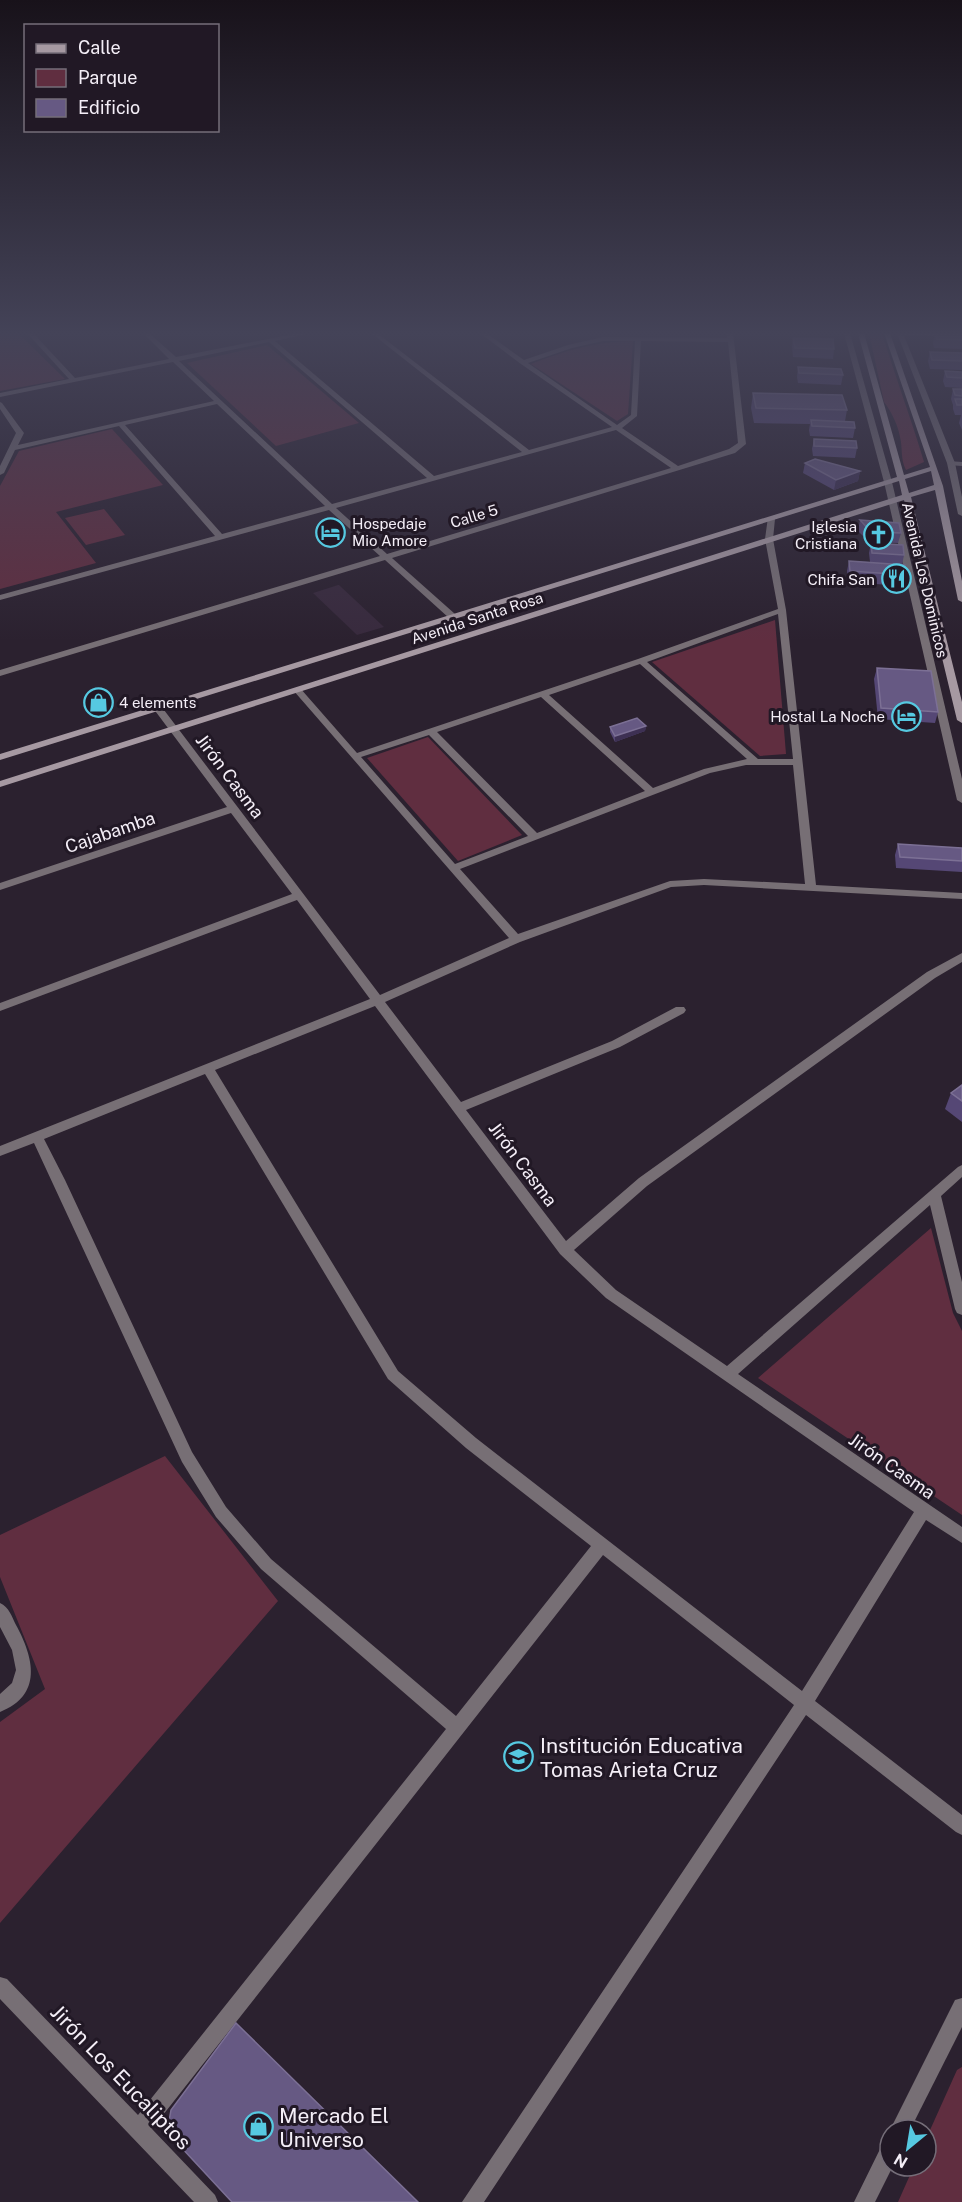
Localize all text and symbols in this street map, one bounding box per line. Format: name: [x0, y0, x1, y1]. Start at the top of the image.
legend: [24, 24, 219, 132]
text: Calle: [78, 37, 121, 58]
text: Parque: [78, 67, 138, 88]
text: Edificio: [78, 97, 140, 118]
street label: Calle 5: [448, 501, 500, 531]
street label: Avenida Los Dominicos: [899, 501, 951, 659]
place label: Hospedaje Mio Amore: [352, 515, 427, 549]
hotel icon: Hospedaje Mio Amore: [315, 516, 347, 548]
place label: Iglesia Cristiana: [795, 518, 857, 552]
church icon: Iglesia Cristiana: [862, 519, 894, 551]
restaurant icon: Chifa San: [880, 563, 912, 595]
place label: Chifa San: [807, 571, 875, 588]
street label: Avenida Santa Rosa: [409, 589, 545, 647]
shop icon: 4 elements: [82, 686, 114, 718]
place label: 4 elements: [119, 694, 196, 711]
hotel icon: Hostal La Noche: [890, 700, 922, 732]
place label: Hostal La Noche: [770, 708, 885, 725]
street label: Jirón Casma: [191, 730, 269, 822]
street label: Cajabamba: [62, 807, 158, 857]
street label: Jirón Casma: [484, 1118, 562, 1210]
street label: Jirón Casma: [845, 1429, 939, 1503]
place label: Institución Educativa Tomas Arieta Cruz: [540, 1733, 743, 1782]
school or university icon: Institución Educativa Tomas Arieta Cruz: [503, 1741, 535, 1773]
street label: Jirón Los Eucaliptos: [45, 1999, 197, 2155]
place label: Mercado El Universo: [279, 2103, 389, 2152]
shop icon: Mercado El Universo: [242, 2111, 274, 2143]
north arrow: [878, 2118, 938, 2178]
text: N: [891, 2149, 911, 2172]

